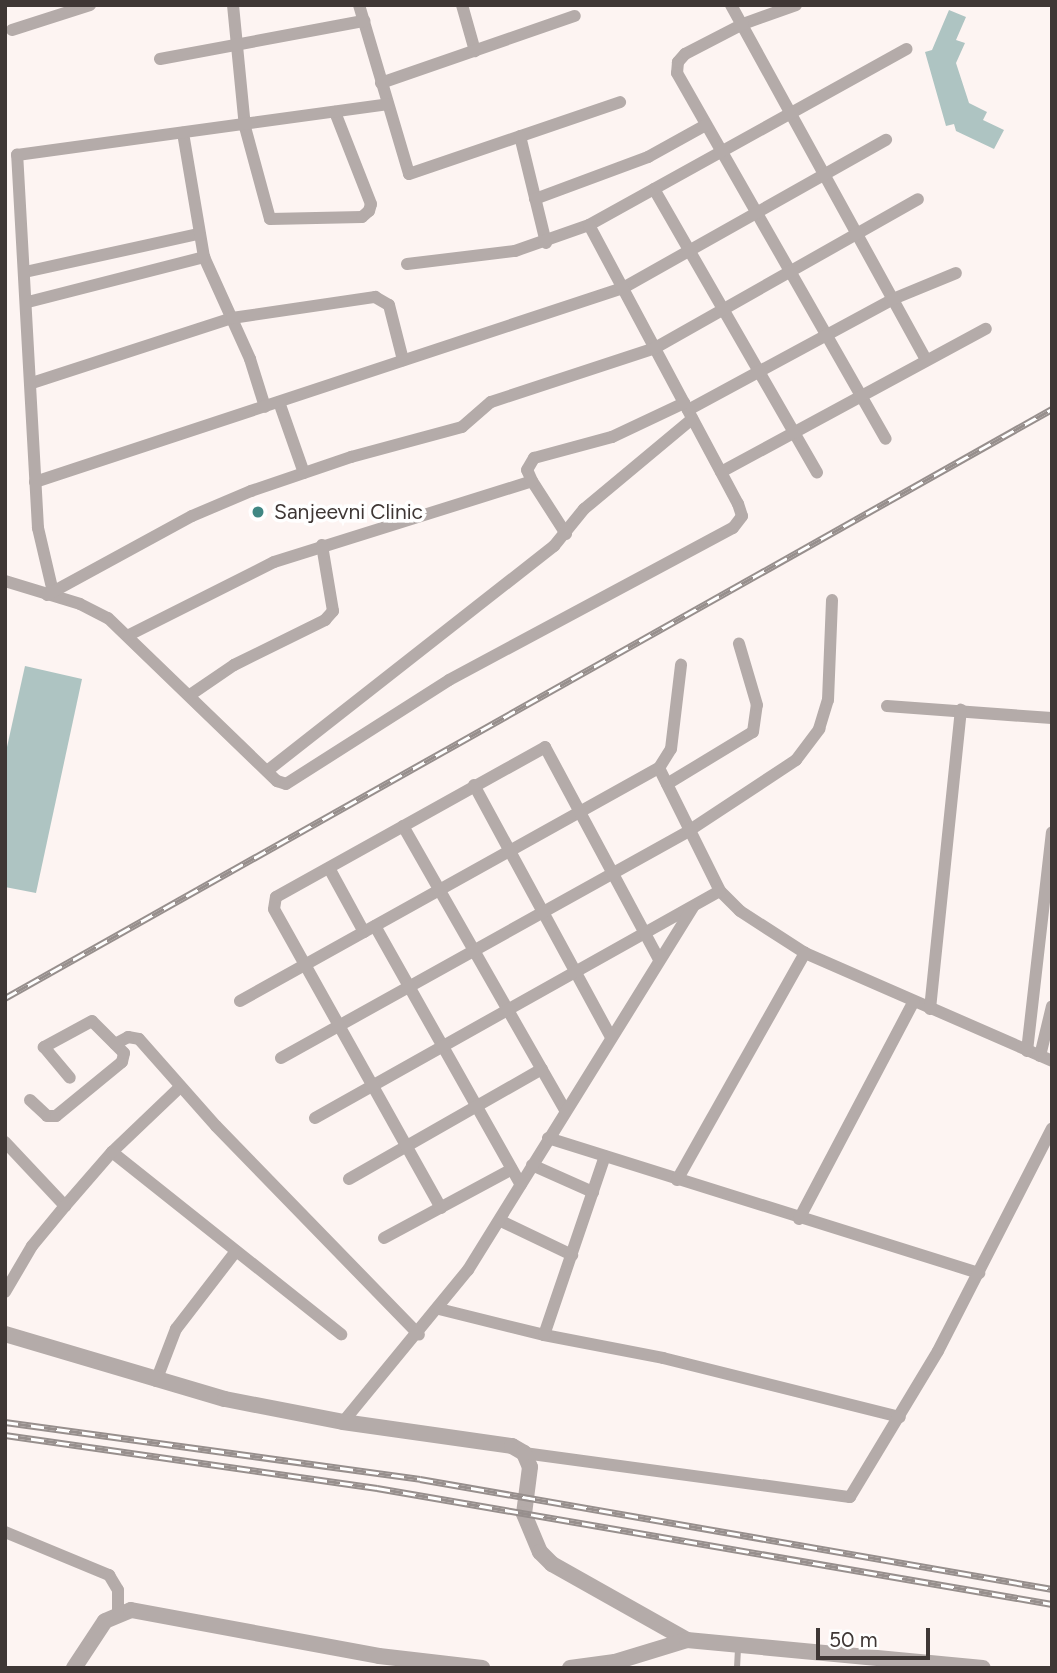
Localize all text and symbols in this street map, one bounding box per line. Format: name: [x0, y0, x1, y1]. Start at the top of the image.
place label: Sanjeevni Clinic: [274, 499, 423, 525]
marker: Sanjeevni Clinic: [248, 502, 268, 522]
scale bar: [819, 1614, 933, 1658]
text: 50 m: [829, 1627, 878, 1652]

